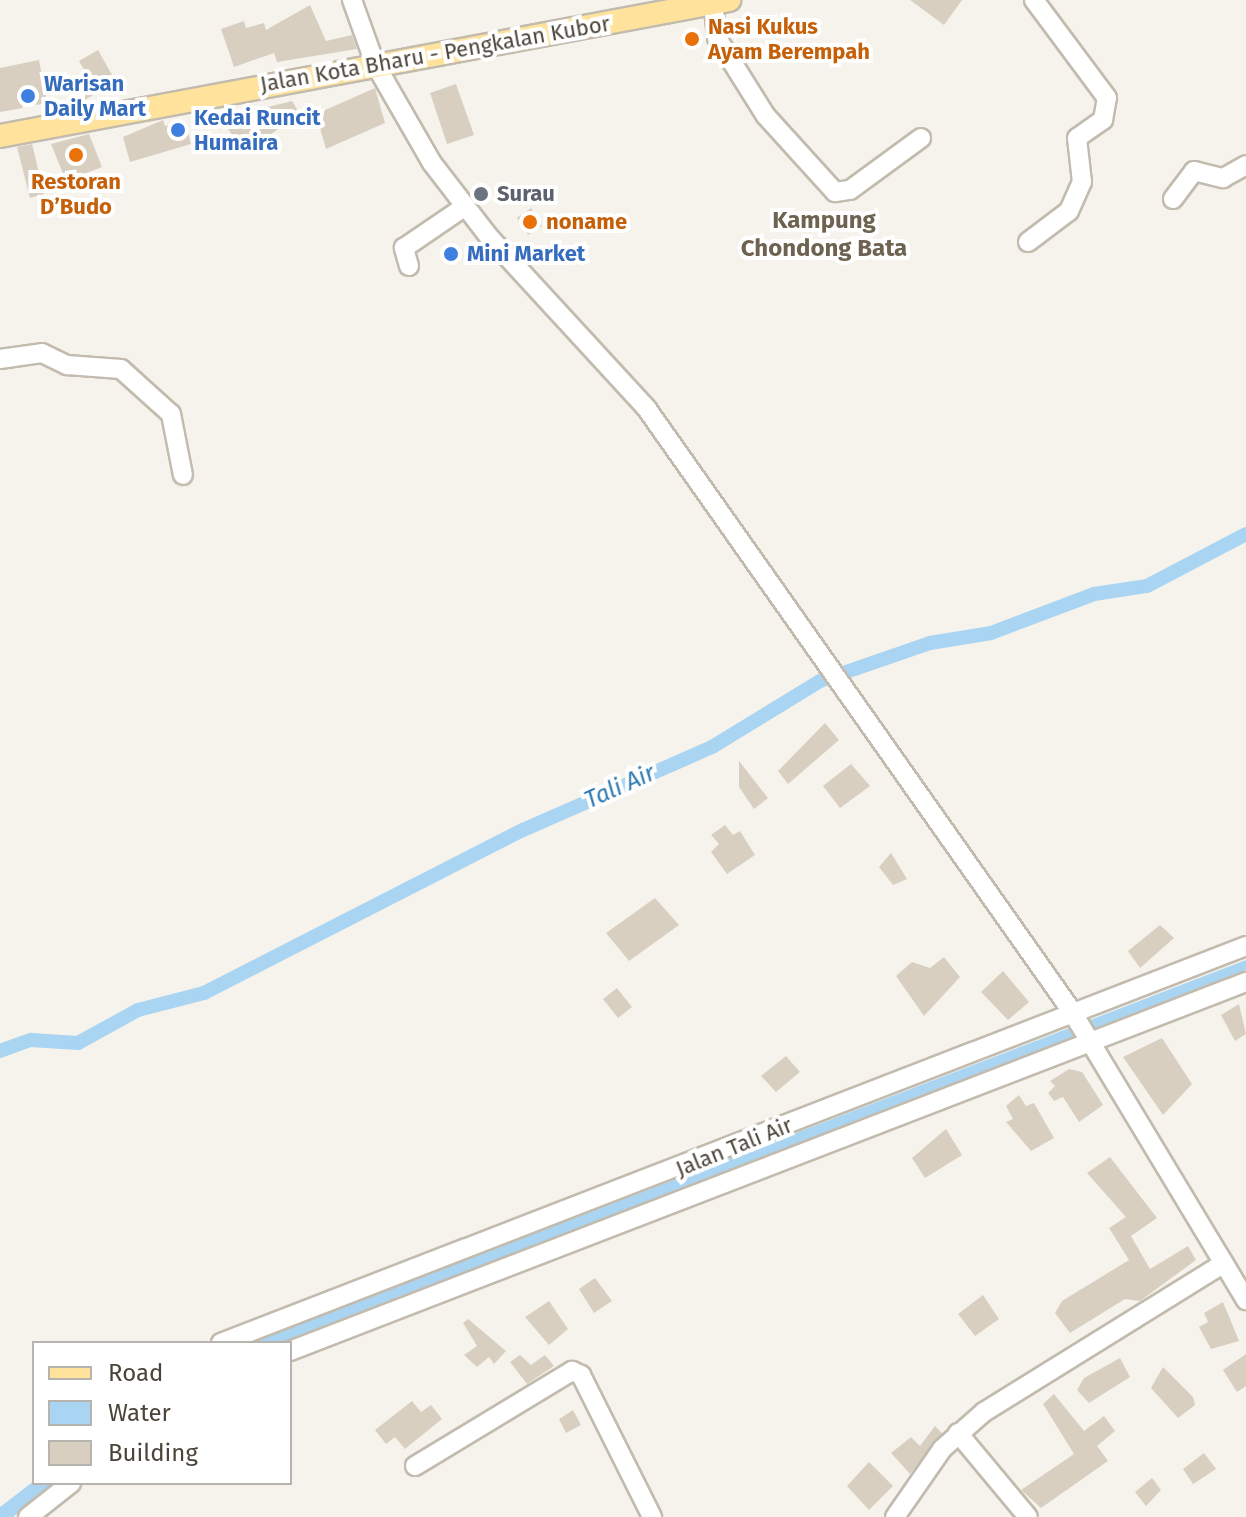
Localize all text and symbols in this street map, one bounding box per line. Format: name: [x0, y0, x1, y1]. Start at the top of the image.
street label: Jalan Kota Bharu - Pengkalan Kubor: [258, 10, 612, 98]
place label: Nasi Kukus Ayam Berempah: [708, 13, 870, 64]
marker: Nasi Kukus Ayam Berempah: [683, 30, 701, 48]
place label: Warisan Daily Mart: [44, 70, 146, 122]
marker: Warisan Daily Mart: [19, 87, 37, 105]
place label: Kedai Runcit Humaira: [194, 104, 320, 156]
marker: Kedai Runcit Humaira: [169, 121, 187, 139]
marker: Restoran D’Budo: [67, 146, 85, 164]
place label: Restoran D’Budo: [31, 168, 121, 220]
place label: Surau: [497, 181, 555, 207]
marker: Surau: [472, 185, 490, 203]
district label: Kampung Chondong Bata: [741, 207, 907, 263]
place label: noname: [546, 209, 627, 235]
marker: noname: [521, 213, 539, 231]
place label: Mini Market: [467, 241, 585, 267]
marker: Mini Market: [442, 245, 460, 263]
water label: Tali Air: [580, 759, 660, 815]
street label: Jalan Tali Air: [672, 1112, 796, 1182]
legend: [32, 1341, 292, 1485]
text: Road: [108, 1359, 163, 1387]
text: Water: [108, 1399, 171, 1427]
text: Building: [108, 1439, 198, 1467]

